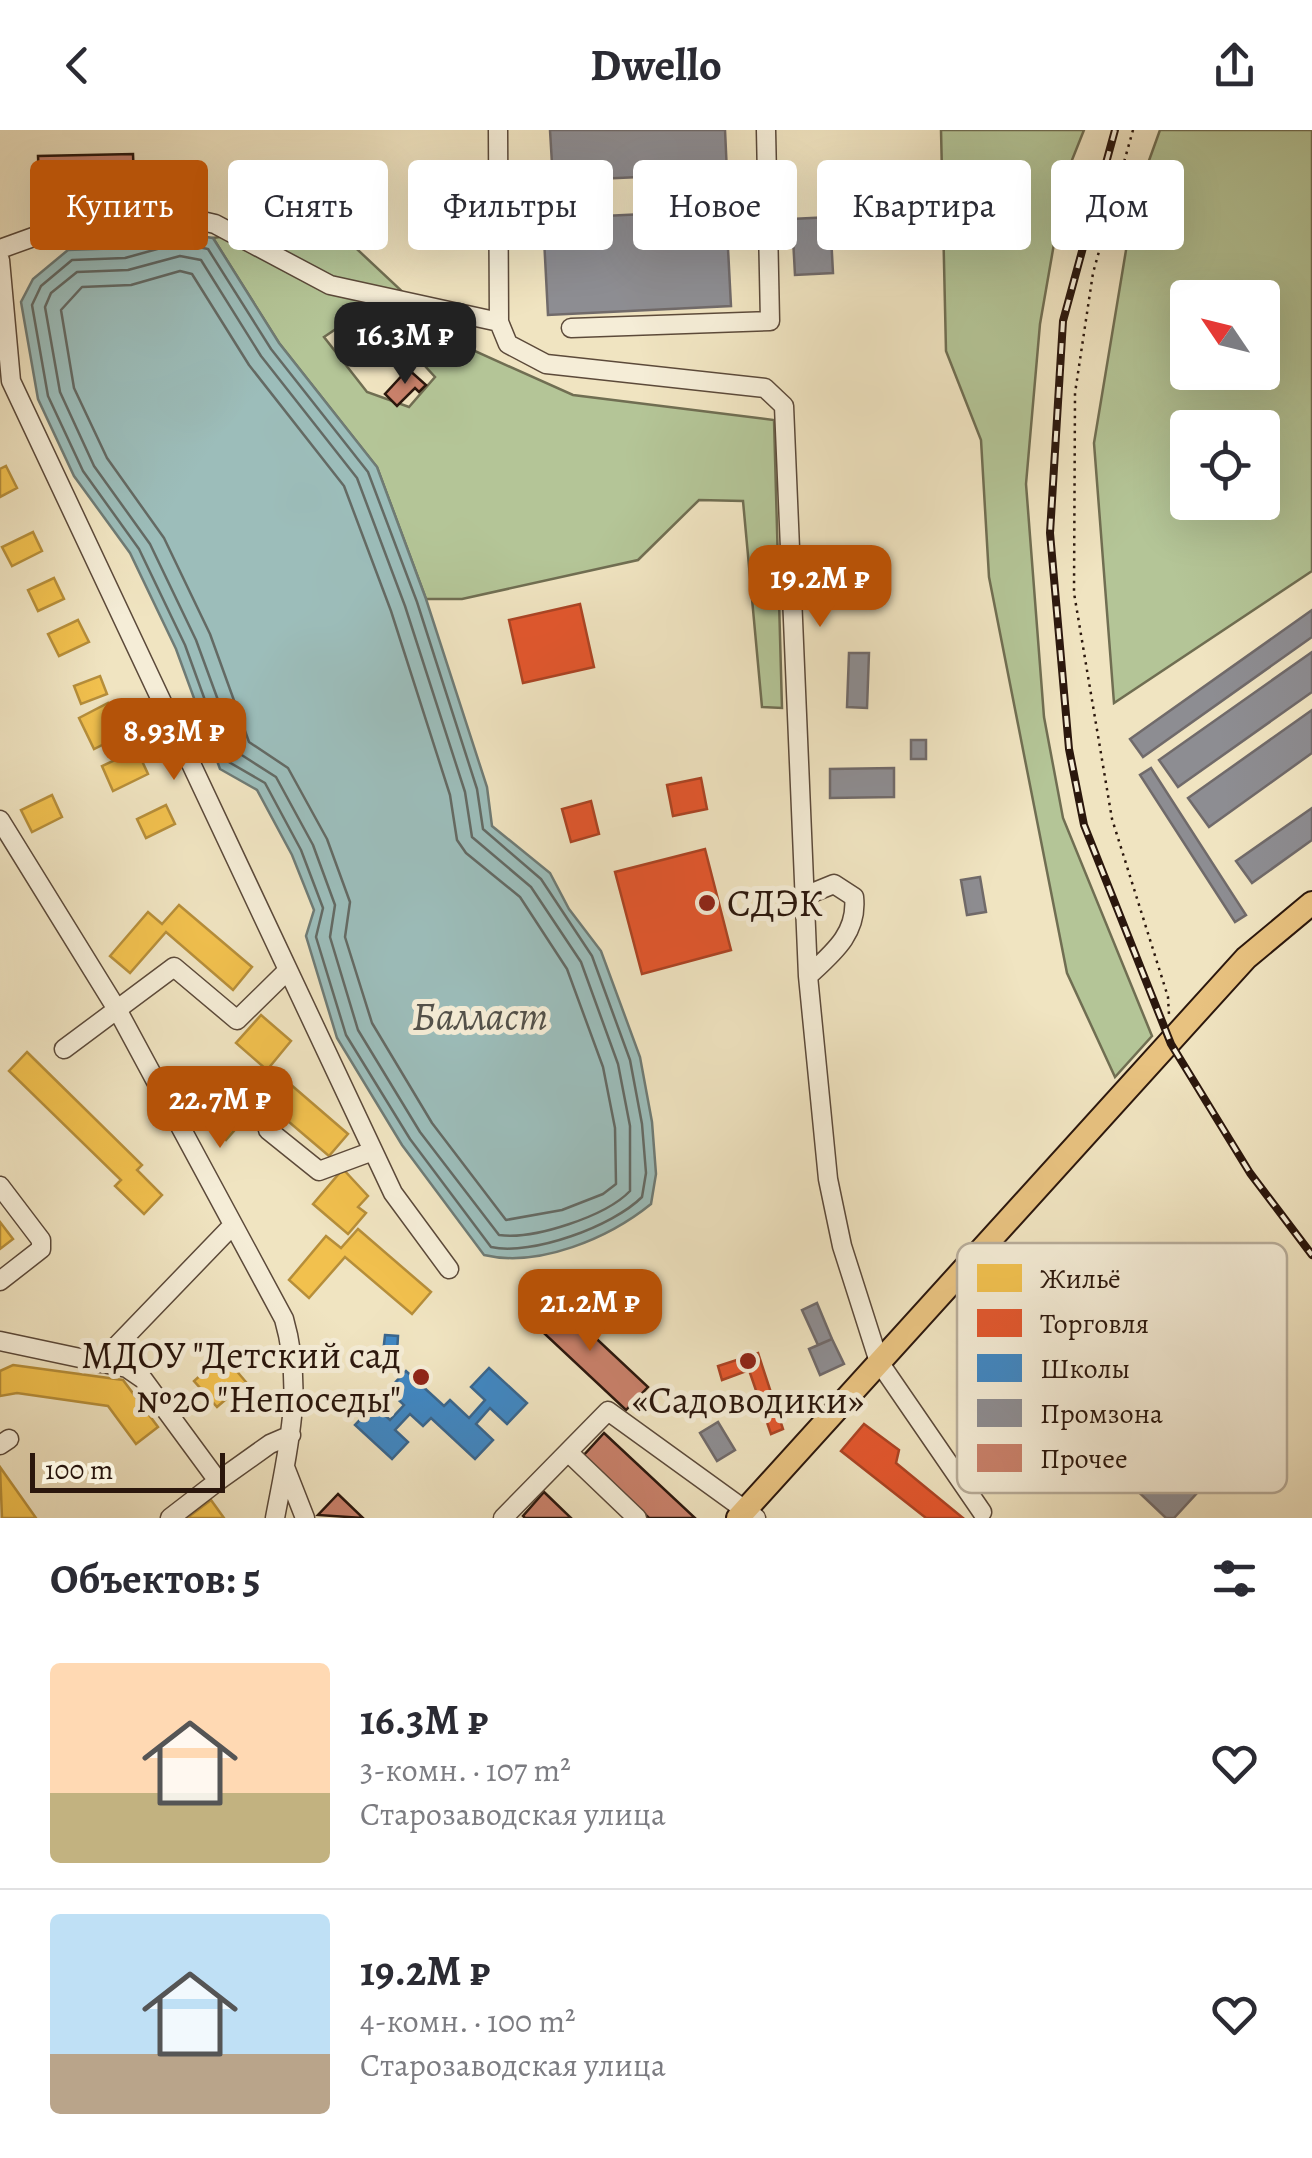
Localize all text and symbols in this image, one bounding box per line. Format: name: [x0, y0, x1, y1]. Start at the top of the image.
text: Dwello: [590, 34, 722, 96]
icon: back: [50, 38, 105, 93]
icon: share: [1207, 38, 1262, 93]
chip: Купить: [30, 160, 208, 250]
chip: Снять: [228, 160, 388, 250]
chip: Фильтры: [408, 160, 613, 250]
chip: Новое: [633, 160, 797, 250]
chip: Квартира: [817, 160, 1031, 250]
chip: Дом: [1051, 160, 1184, 250]
north arrow: [1170, 280, 1280, 390]
map controls: [1170, 280, 1280, 520]
pin: 16.3M ₽: [313, 302, 497, 387]
text: 16.3M ₽: [356, 312, 454, 356]
button: locate: [1170, 410, 1280, 520]
pin: 19.2M ₽: [728, 545, 912, 630]
text: 19.2M ₽: [770, 555, 870, 599]
pin: 8.93M ₽: [82, 698, 266, 783]
text: 8.93M ₽: [123, 708, 225, 752]
place label: СДЭК: [727, 877, 823, 929]
marker: СДЭК: [696, 892, 718, 914]
water label: Балласт: [412, 989, 548, 1044]
pin: 22.7M ₽: [128, 1066, 312, 1151]
text: 22.7M ₽: [169, 1076, 271, 1120]
legend: [957, 1243, 1287, 1493]
text: Жильё: [1040, 1260, 1121, 1298]
pin: 21.2M ₽: [498, 1269, 682, 1354]
text: 21.2M ₽: [540, 1279, 640, 1323]
text: Торговля: [1040, 1305, 1149, 1343]
place label: МДОУ "Детский сад №20 "Непоседы": [81, 1329, 401, 1425]
marker: «Садоводики»: [737, 1350, 759, 1372]
text: Школы: [1040, 1350, 1130, 1388]
marker: МДОУ "Детский сад №20 "Непоседы": [410, 1366, 432, 1388]
place label: «Садоводики»: [632, 1374, 864, 1426]
text: Промзона: [1040, 1395, 1163, 1433]
text: Прочее: [1040, 1440, 1128, 1478]
scale bar: [30, 1448, 225, 1492]
text: 100 m: [45, 1451, 113, 1489]
text: Объектов: 5: [50, 1550, 261, 1607]
icon: filters: [1207, 1551, 1262, 1606]
text: 16.3M ₽: [360, 1691, 488, 1748]
icon: home: [130, 1703, 250, 1823]
icon: heart: [1207, 1736, 1262, 1791]
text: 3-комн. · 107 m²: [360, 1748, 571, 1792]
text: Старозаводская улица: [360, 1792, 666, 1836]
text: 19.2M ₽: [360, 1942, 490, 1999]
icon: home: [130, 1954, 250, 2074]
icon: heart: [1207, 1987, 1262, 2042]
text: 4-комн. · 100 m²: [360, 1999, 576, 2043]
text: Старозаводская улица: [360, 2043, 666, 2087]

